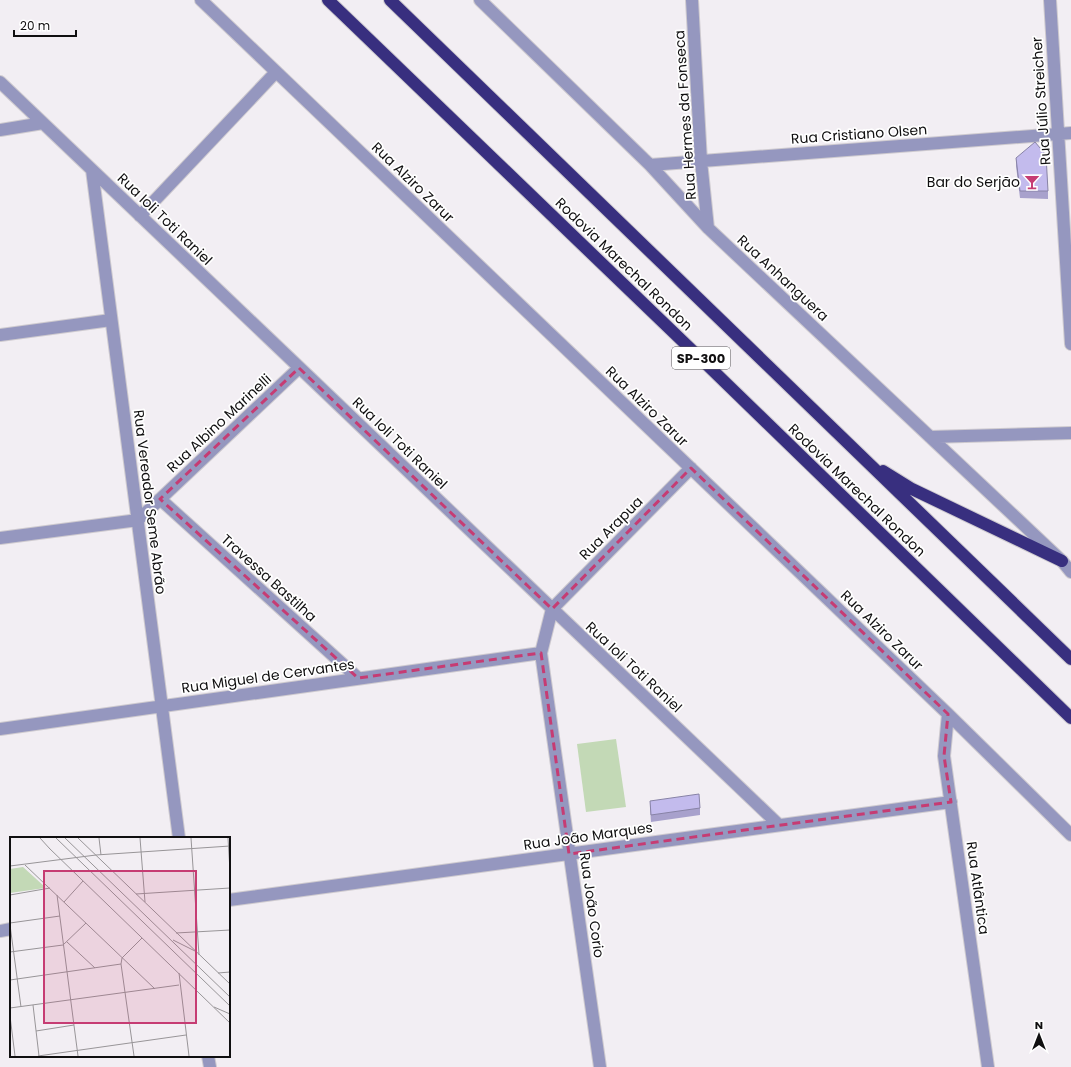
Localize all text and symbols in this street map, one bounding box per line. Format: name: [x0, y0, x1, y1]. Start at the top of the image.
scale bar: [14, 12, 76, 38]
text: 20 m: [20, 17, 50, 34]
street label: Rua Hermes da Fonseca: [669, 30, 701, 200]
street label: Rua Júlio Streicher: [1027, 36, 1055, 166]
street label: Rua Cristiano Olsen: [790, 119, 928, 149]
street label: Rua Alziro Zarur: [367, 137, 459, 227]
street label: Rua Ioli Toti Raniel: [113, 168, 217, 270]
place label: Bar do Serjão: [927, 172, 1020, 192]
bar icon: Bar do Serjão: [1023, 173, 1041, 191]
street label: Rodovia Marechal Rondon: [551, 193, 697, 335]
street label: Rua Anhanguera: [733, 230, 833, 326]
road number: SP-300: [672, 347, 730, 369]
street label: Rua Alziro Zarur: [601, 361, 693, 451]
street label: Rua Albino Marinelli: [162, 369, 276, 477]
street label: Rua Ioli Toti Raniel: [348, 392, 452, 494]
street label: Rua Vereador Seme Abrão: [129, 409, 171, 595]
street label: Rodovia Marechal Rondon: [784, 419, 930, 561]
street label: Rua Arapua: [575, 492, 647, 564]
street label: Travessa Bastilha: [217, 530, 321, 626]
street label: Rua Alziro Zarur: [836, 585, 928, 675]
street label: Rua Ioli Toti Raniel: [581, 617, 687, 717]
street label: Rua Miguel de Cervantes: [180, 654, 356, 698]
street label: Rua João Marques: [522, 817, 654, 855]
inset map: [10, 837, 230, 1057]
street label: Rua Atlântica: [962, 840, 994, 936]
street label: Rua João Corio: [575, 851, 609, 959]
north arrow: [1019, 1015, 1059, 1055]
text: N: [1035, 1017, 1043, 1033]

